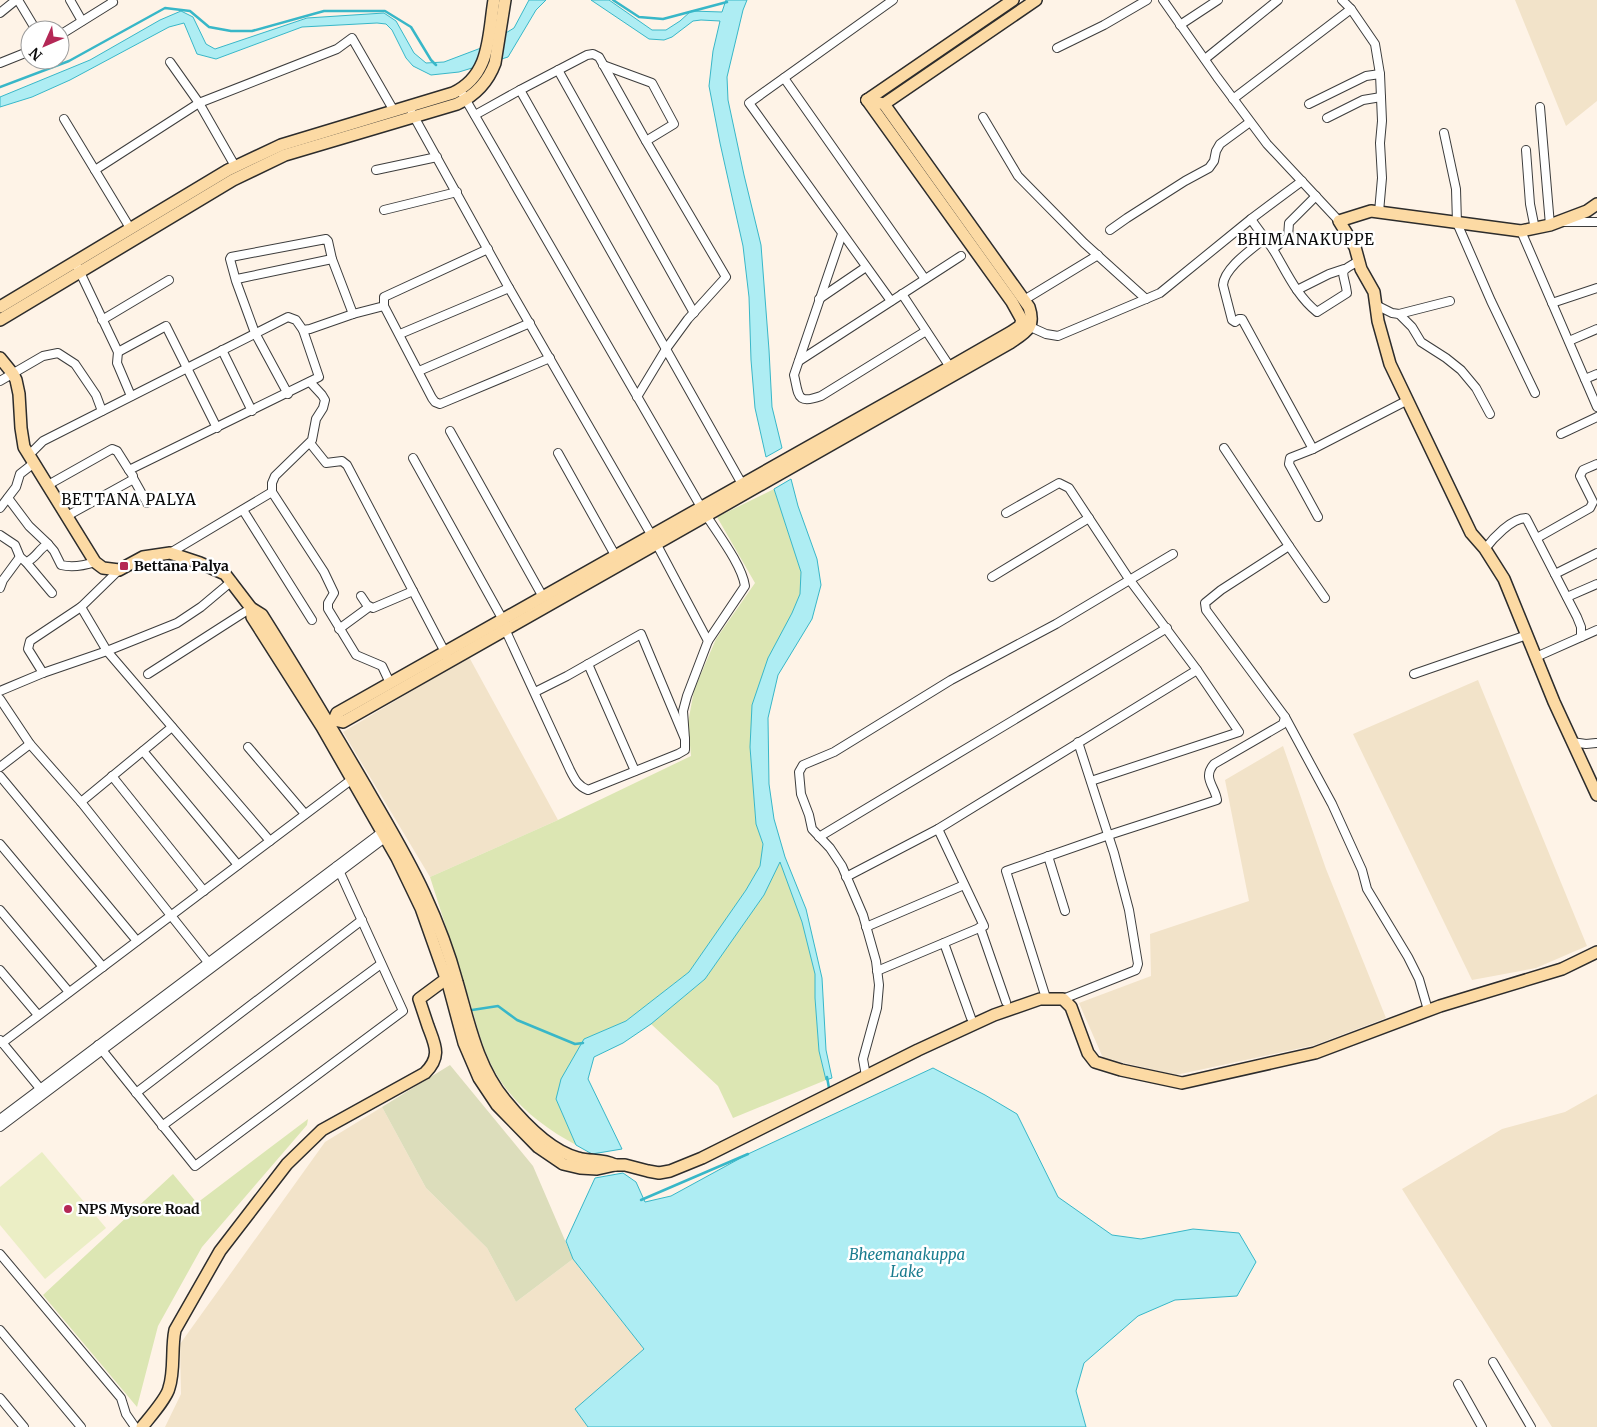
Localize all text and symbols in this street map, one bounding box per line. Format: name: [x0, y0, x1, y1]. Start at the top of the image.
north arrow: [20, 20, 70, 70]
text: N: [26, 44, 46, 64]
district label: BHIMANAKUPPE: [1237, 230, 1375, 249]
district label: BETTANA PALYA: [61, 490, 197, 509]
place label: Bettana Palya: [134, 557, 229, 575]
marker: Bettana Palya: [118, 560, 130, 572]
place label: NPS Mysore Road: [78, 1200, 200, 1218]
marker: NPS Mysore Road: [62, 1203, 74, 1215]
water label: Bheemanakuppa Lake: [849, 1245, 965, 1281]

